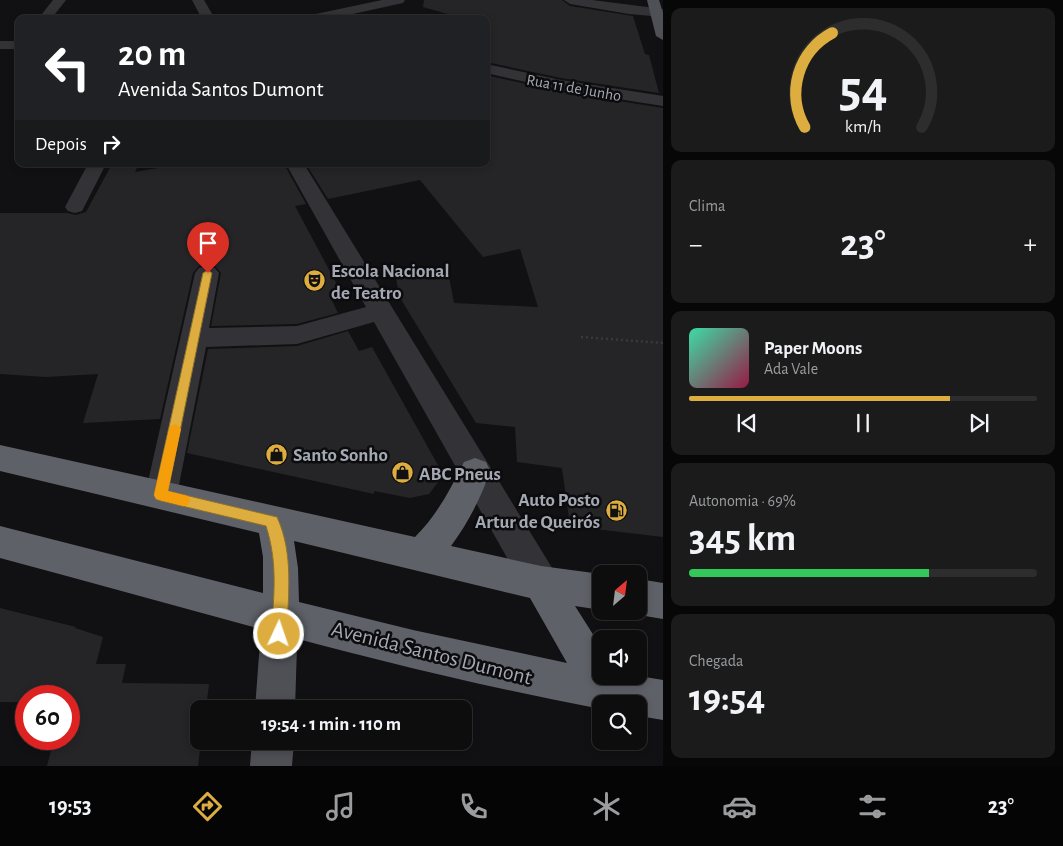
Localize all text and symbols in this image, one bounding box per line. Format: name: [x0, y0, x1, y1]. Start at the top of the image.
icon: left: [35, 35, 100, 100]
text: 20 m: [118, 37, 186, 72]
text: 54: [839, 64, 887, 116]
street label: Rua 11 de Junho: [525, 72, 623, 104]
text: Avenida Santos Dumont: [118, 78, 324, 100]
text: km/h: [845, 118, 881, 136]
icon: right: [97, 130, 125, 158]
text: Depois: [35, 135, 87, 154]
text: Clima: [689, 198, 725, 214]
pin: [187, 222, 229, 273]
text: 23°: [840, 225, 886, 263]
icon: arrive: [194, 229, 222, 257]
text: −: [689, 231, 702, 259]
text: +: [1024, 231, 1037, 259]
place label: Escola Nacional de Teatro: [331, 262, 449, 303]
theatre icon: Escola Nacional de Teatro: [303, 269, 327, 293]
text: Paper Moons: [764, 339, 862, 358]
text: Ada Vale: [764, 361, 818, 377]
icon: previous: [733, 409, 761, 437]
icon: pause: [849, 409, 877, 437]
icon: next: [965, 409, 993, 437]
shop icon: Santo Sonho: [265, 442, 289, 466]
place label: Santo Sonho: [293, 446, 388, 465]
shop icon: ABC Pneus: [391, 461, 415, 485]
place label: ABC Pneus: [419, 465, 501, 484]
place label: Auto Posto Artur de Queirós: [475, 491, 600, 532]
text: Autonomia · 69%: [689, 493, 796, 509]
fuel station icon: Auto Posto Artur de Queirós: [604, 498, 628, 522]
text: 345 km: [689, 520, 796, 558]
north arrow: [592, 565, 648, 620]
map controls: [592, 565, 647, 750]
position arrow: [252, 607, 304, 659]
street label: Avenida Santos Dumont: [329, 617, 534, 689]
button: sound: [592, 630, 647, 685]
text: Chegada: [689, 653, 744, 669]
text: 19:54: [689, 680, 765, 718]
speed limit sign: 60: [15, 685, 80, 750]
button: search: [592, 695, 647, 750]
text: 19:54 · 1 min · 110 m: [261, 715, 401, 734]
icon: directions: [190, 789, 225, 824]
icon: music: [323, 789, 358, 824]
icon: phone: [456, 789, 491, 824]
icon: climate: [589, 789, 624, 824]
icon: car: [722, 789, 757, 824]
icon: filters: [855, 789, 890, 824]
text: 19:53: [49, 795, 92, 817]
text: 23°: [988, 795, 1014, 817]

